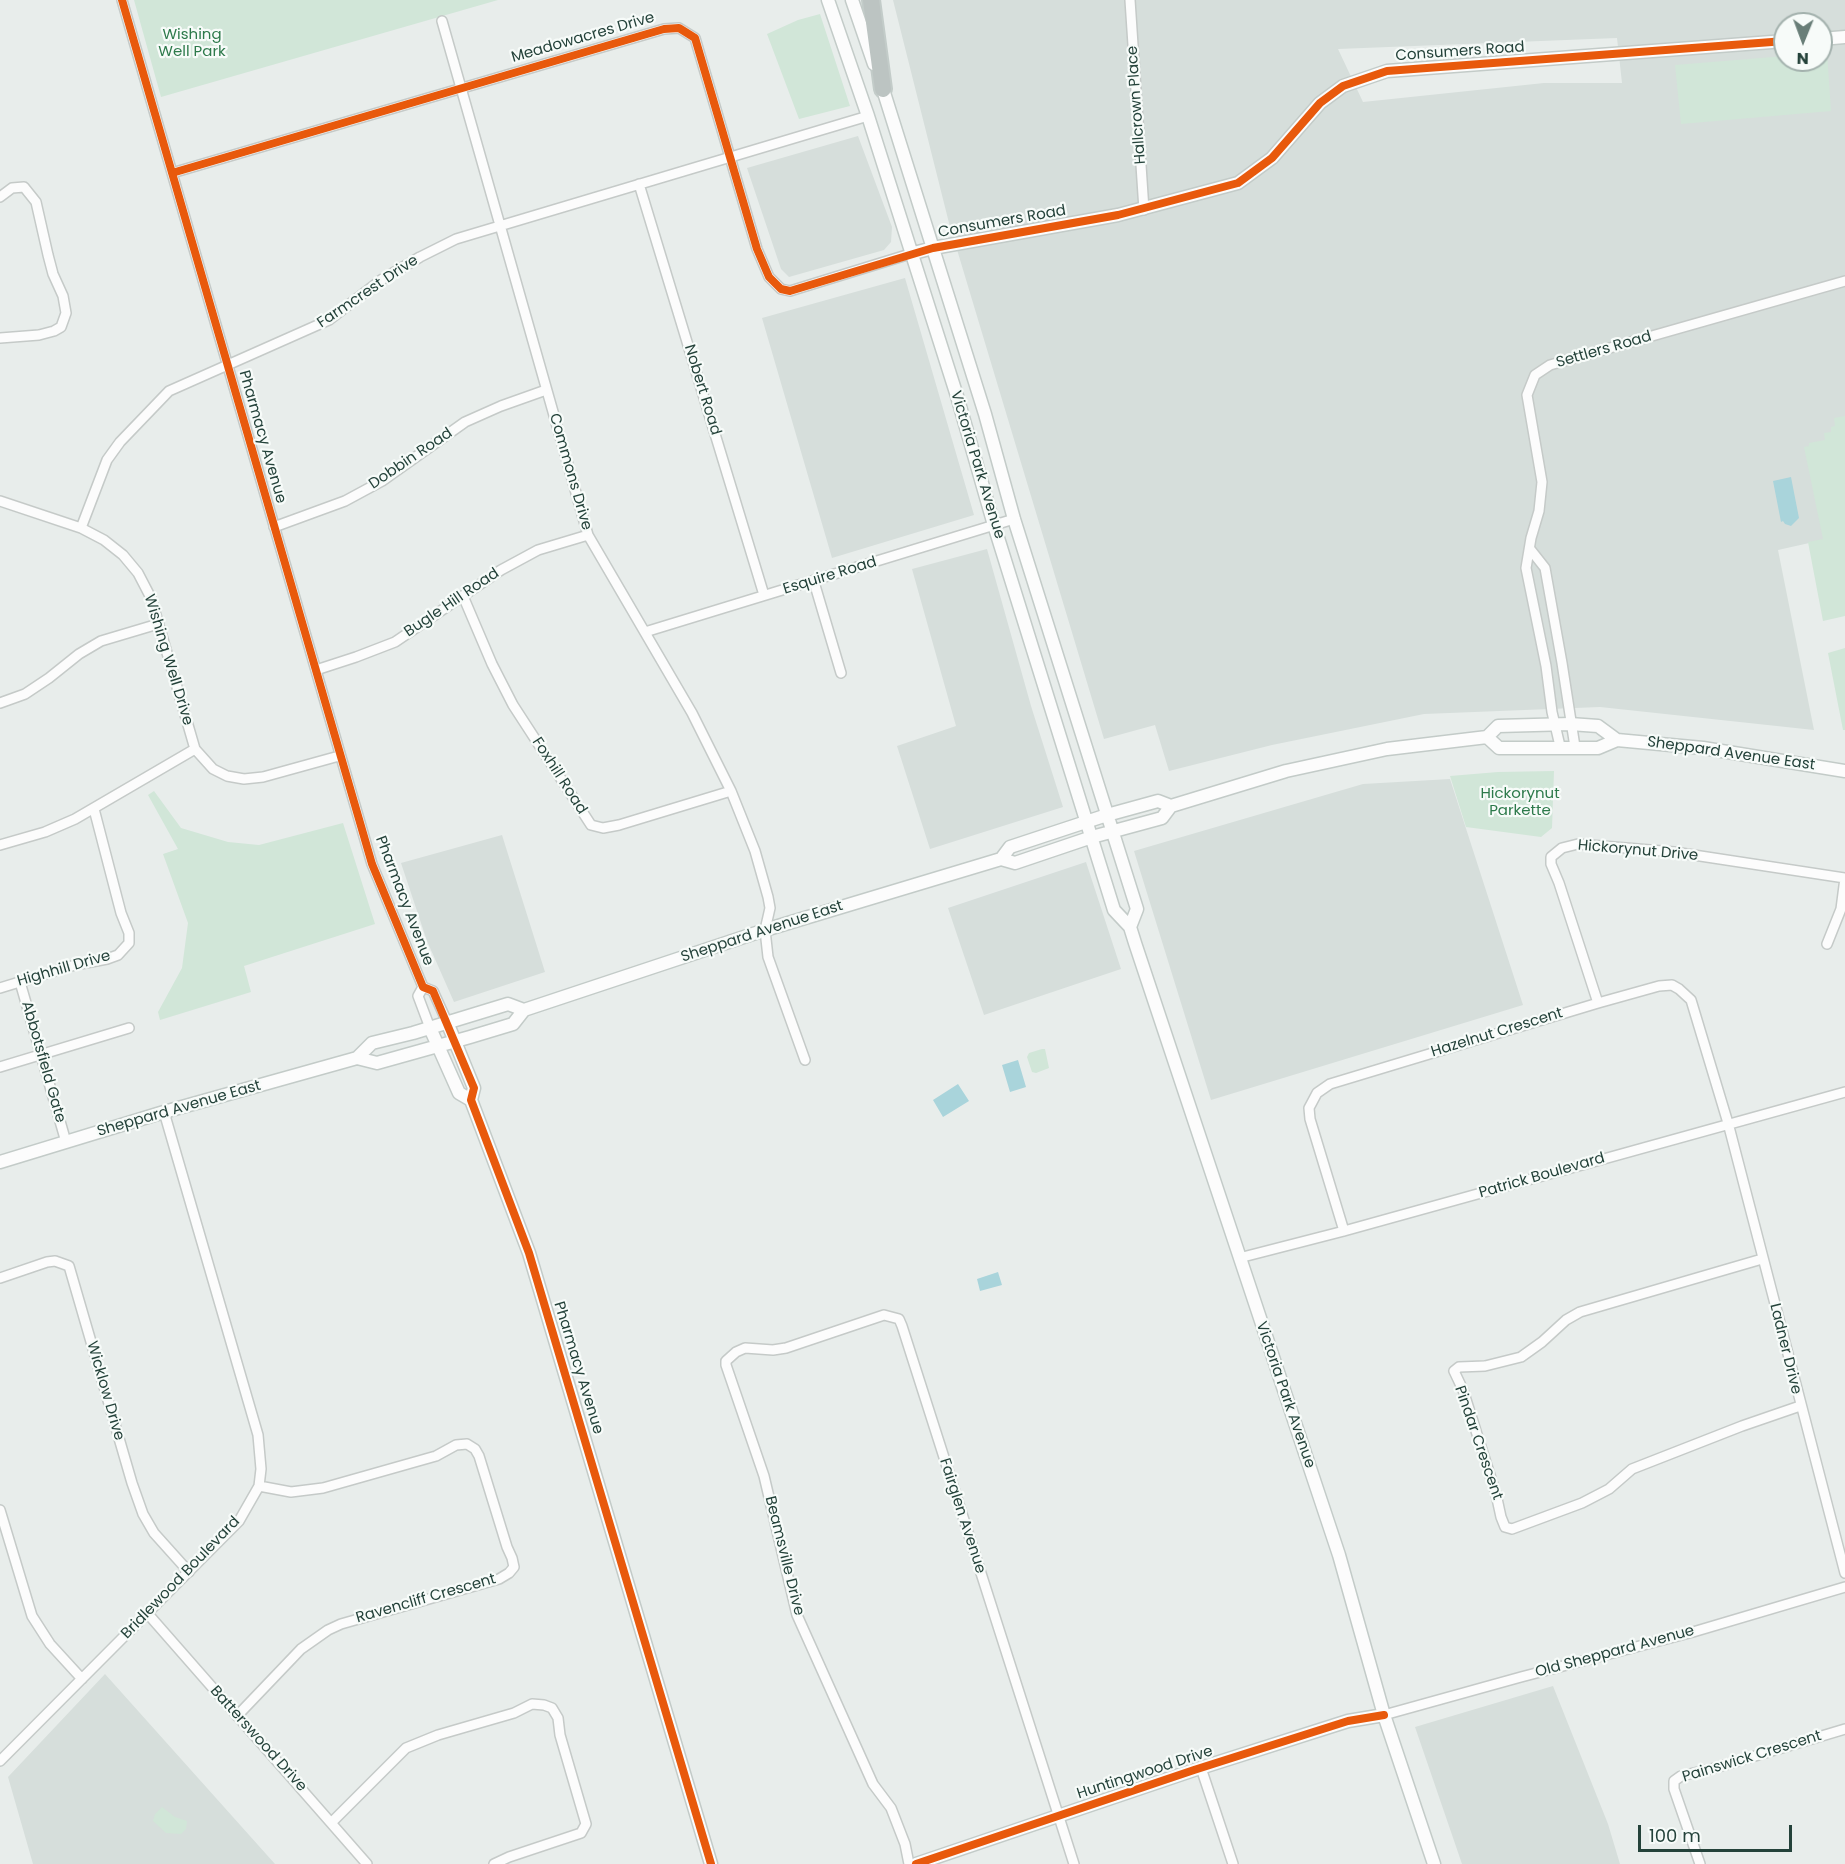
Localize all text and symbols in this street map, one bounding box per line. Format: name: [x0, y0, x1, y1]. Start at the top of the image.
street label: Meadowacres Drive: [509, 9, 657, 67]
north arrow: [1773, 12, 1833, 72]
park label: Wishing Well Park: [158, 26, 226, 61]
street label: Consumers Road: [1395, 39, 1525, 65]
street label: Hallcrown Place: [1124, 45, 1150, 165]
text: N: [1796, 47, 1809, 70]
street label: Consumers Road: [937, 202, 1067, 242]
street label: Farmcrest Drive: [314, 252, 422, 332]
street label: Settlers Road: [1554, 328, 1654, 372]
street label: Nobert Road: [680, 343, 724, 437]
street label: Pharmacy Avenue: [234, 368, 290, 506]
street label: Victoria Park Avenue: [946, 389, 1008, 541]
street label: Commons Drive: [545, 411, 595, 533]
street label: Dobbin Road: [366, 424, 456, 494]
street label: Esquire Road: [781, 553, 879, 599]
street label: Bugle Hill Road: [401, 565, 503, 641]
street label: Wishing Well Drive: [139, 592, 197, 728]
street label: Sheppard Avenue East: [1646, 733, 1816, 775]
street label: Foxhill Road: [527, 734, 591, 818]
park label: Hickorynut Parkette: [1480, 785, 1560, 820]
street label: Pharmacy Avenue: [371, 834, 437, 968]
street label: Hickorynut Drive: [1577, 837, 1699, 865]
street label: Sheppard Avenue East: [679, 897, 845, 967]
street label: Highhill Drive: [15, 947, 113, 991]
street label: Abbotsfield Gate: [17, 999, 69, 1125]
street label: Hazelnut Crescent: [1429, 1004, 1565, 1062]
street label: Sheppard Avenue East: [95, 1077, 263, 1141]
street label: Patrick Boulevard: [1477, 1149, 1607, 1203]
street label: Pharmacy Avenue: [549, 1300, 607, 1436]
street label: Ladner Drive: [1765, 1302, 1805, 1396]
street label: Victoria Park Avenue: [1251, 1319, 1319, 1471]
street label: Wicklow Drive: [82, 1339, 128, 1443]
street label: Pindar Crescent: [1450, 1384, 1506, 1502]
street label: Fairglen Avenue: [935, 1456, 989, 1576]
street label: Beamsville Drive: [760, 1494, 808, 1618]
street label: Bridlewood Boulevard: [118, 1513, 244, 1643]
street label: Ravencliff Crescent: [354, 1570, 498, 1628]
street label: Old Sheppard Avenue: [1534, 1622, 1696, 1682]
street label: Batterswood Drive: [206, 1682, 310, 1796]
street label: Painswick Crescent: [1680, 1727, 1824, 1787]
street label: Huntingwood Drive: [1075, 1743, 1215, 1803]
scale bar: [1641, 1813, 1796, 1851]
text: 100 m: [1649, 1823, 1701, 1848]

